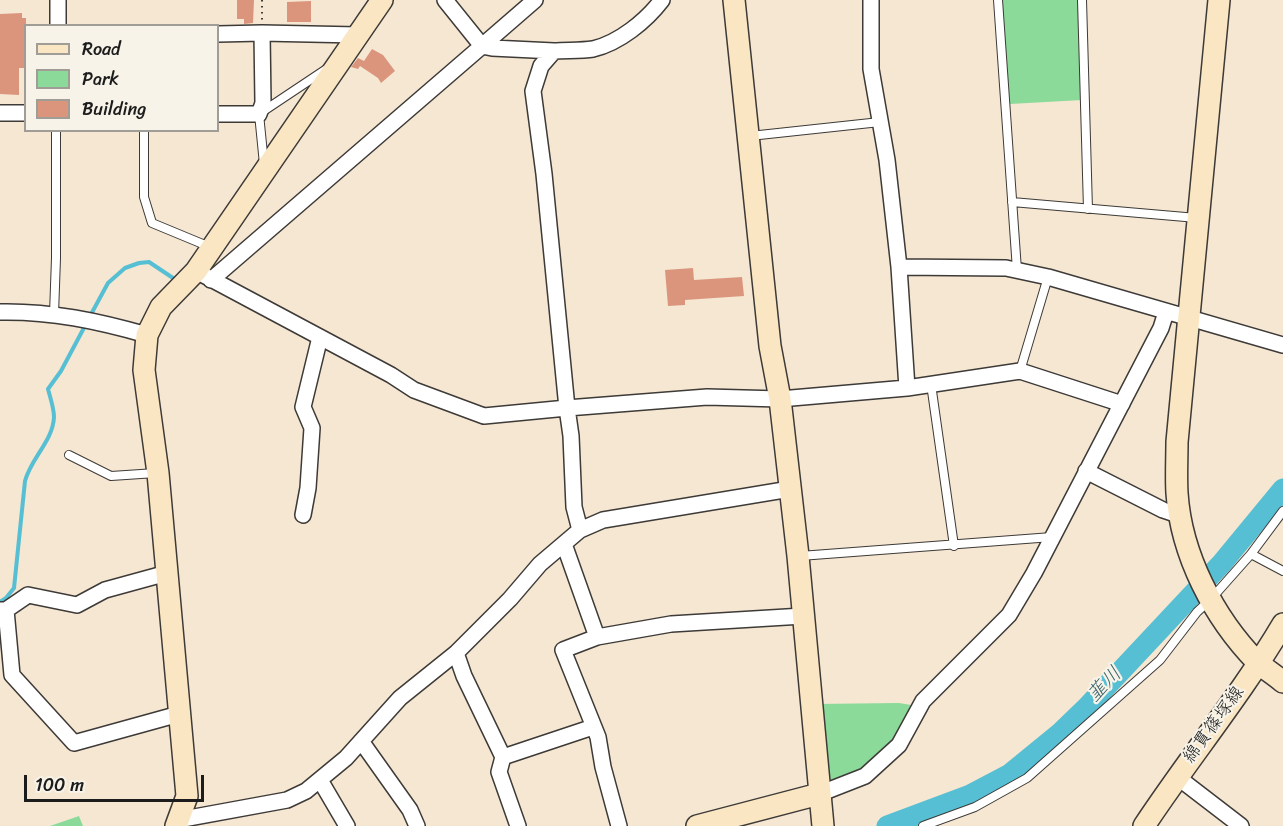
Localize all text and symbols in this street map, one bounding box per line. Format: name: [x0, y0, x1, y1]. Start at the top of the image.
legend: [24, 24, 219, 132]
text: Road: [82, 33, 121, 65]
text: Park: [82, 63, 119, 95]
text: Building: [82, 93, 146, 125]
water label: 韮川: [1082, 662, 1128, 708]
street label: 綿貫篠塚線: [1179, 682, 1249, 768]
scale bar: [27, 763, 207, 801]
text: 100 m: [35, 769, 84, 801]

